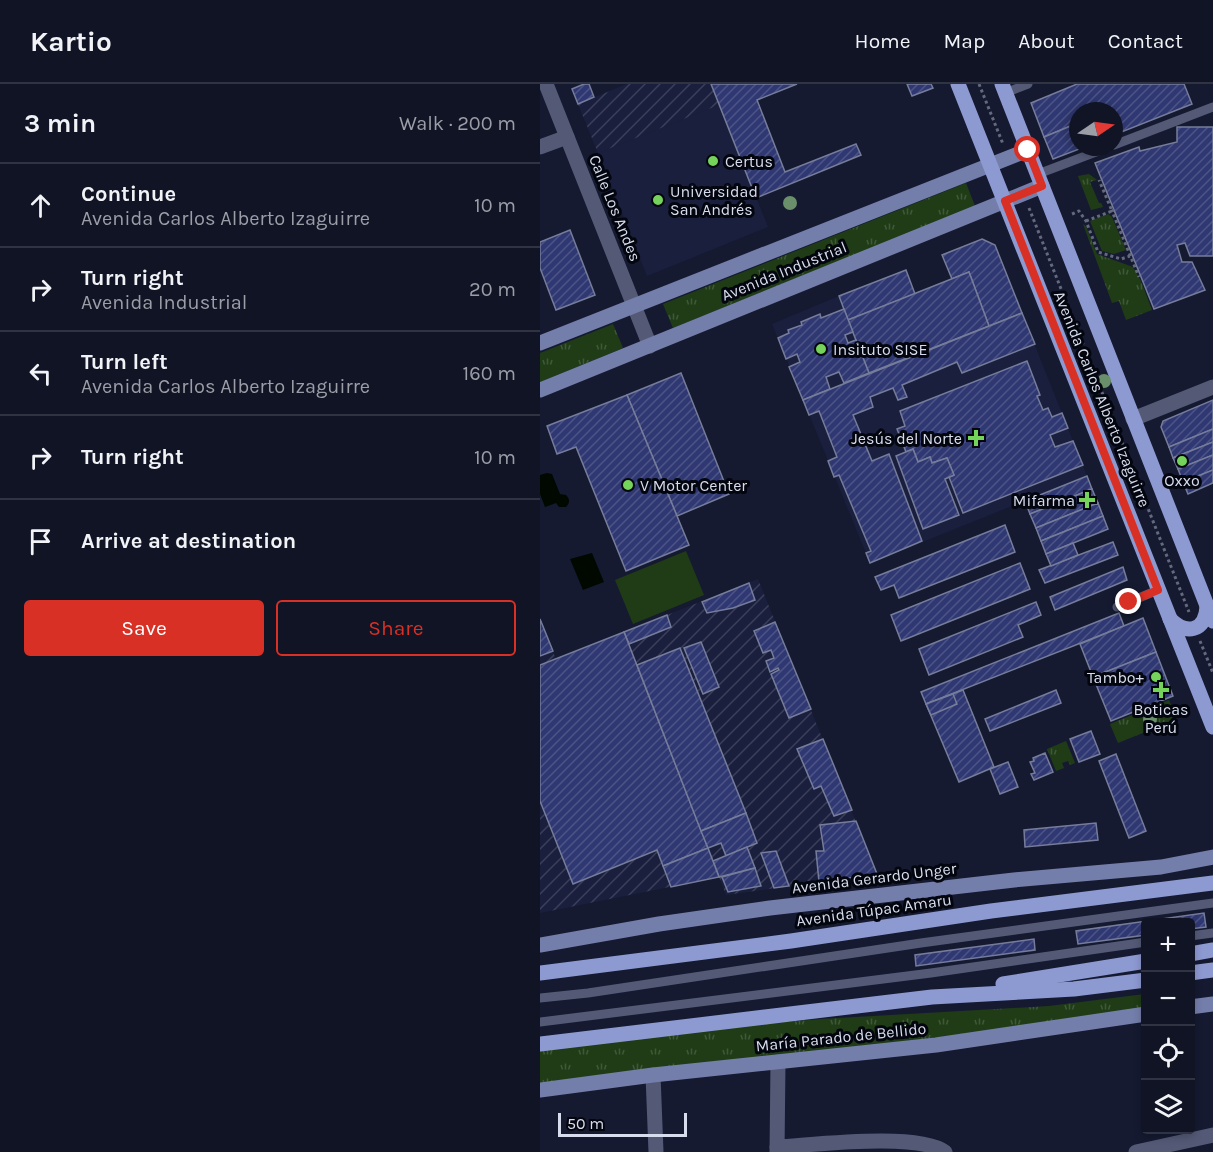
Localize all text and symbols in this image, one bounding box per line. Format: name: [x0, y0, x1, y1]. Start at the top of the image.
text: Kartio: [30, 25, 112, 58]
text: Home: [855, 29, 911, 53]
text: Map: [944, 29, 985, 53]
text: About: [1018, 29, 1075, 53]
text: Contact: [1108, 29, 1183, 53]
north arrow: [1069, 102, 1123, 156]
text: 3 min: [24, 108, 96, 139]
text: Walk · 200 m: [399, 112, 516, 135]
route start: [1014, 136, 1040, 162]
street label: Calle Los Andes: [585, 152, 645, 264]
place label: Certus: [725, 152, 773, 171]
marker: Certus: [706, 154, 720, 168]
text: Continue: [81, 181, 176, 207]
place label: Universidad San Andrés: [670, 182, 758, 219]
icon: ahead: [24, 189, 57, 222]
marker: Universidad San Andrés: [651, 193, 665, 207]
text: 10 m: [474, 194, 516, 217]
text: Avenida Carlos Alberto Izaguirre: [81, 207, 370, 230]
street label: Avenida Industrial: [719, 237, 849, 305]
text: Turn right: [81, 265, 184, 291]
icon: right: [24, 273, 57, 306]
text: 20 m: [469, 278, 516, 301]
street label: Avenida Carlos Alberto Izaguirre: [1050, 288, 1154, 510]
text: Avenida Industrial: [81, 291, 247, 314]
place label: Insituto SISE: [833, 340, 927, 359]
marker: Insituto SISE: [814, 342, 828, 356]
text: Turn left: [81, 349, 168, 375]
icon: left: [24, 357, 57, 390]
text: 160 m: [463, 362, 516, 385]
text: Avenida Carlos Alberto Izaguirre: [81, 375, 370, 398]
place label: Jesús del Norte: [851, 429, 962, 448]
marker: Jesús del Norte: [967, 429, 985, 447]
icon: right: [24, 441, 57, 474]
text: Turn right: [81, 444, 184, 470]
text: 10 m: [474, 446, 516, 469]
marker: Oxxo: [1175, 454, 1189, 468]
place label: Oxxo: [1164, 471, 1200, 490]
place label: V Motor Center: [640, 476, 747, 495]
marker: V Motor Center: [621, 478, 635, 492]
place label: Mifarma: [1013, 491, 1075, 510]
marker: Mifarma: [1080, 493, 1094, 507]
icon: arrive: [24, 525, 57, 558]
text: Arrive at destination: [81, 528, 296, 554]
route end: [1115, 588, 1141, 614]
button: Save: [24, 600, 264, 656]
button: Share: [276, 600, 516, 656]
place label: Tambo+: [1087, 668, 1145, 687]
marker: Tambo+: [1149, 670, 1163, 684]
marker: Boticas Perú: [1154, 683, 1168, 697]
place label: Boticas Perú: [1134, 700, 1188, 737]
street label: Avenida Gerardo Unger: [791, 858, 958, 898]
street label: Avenida Túpac Amaru: [795, 890, 953, 930]
map controls: [1141, 918, 1195, 1134]
button: +: [1141, 918, 1195, 972]
button: −: [1141, 972, 1195, 1026]
street label: María Parado de Bellido: [755, 1019, 927, 1055]
button: locate: [1141, 1026, 1195, 1080]
button: layers: [1141, 1080, 1195, 1134]
scale bar: [558, 1110, 687, 1138]
text: 50 m: [567, 1114, 604, 1133]

